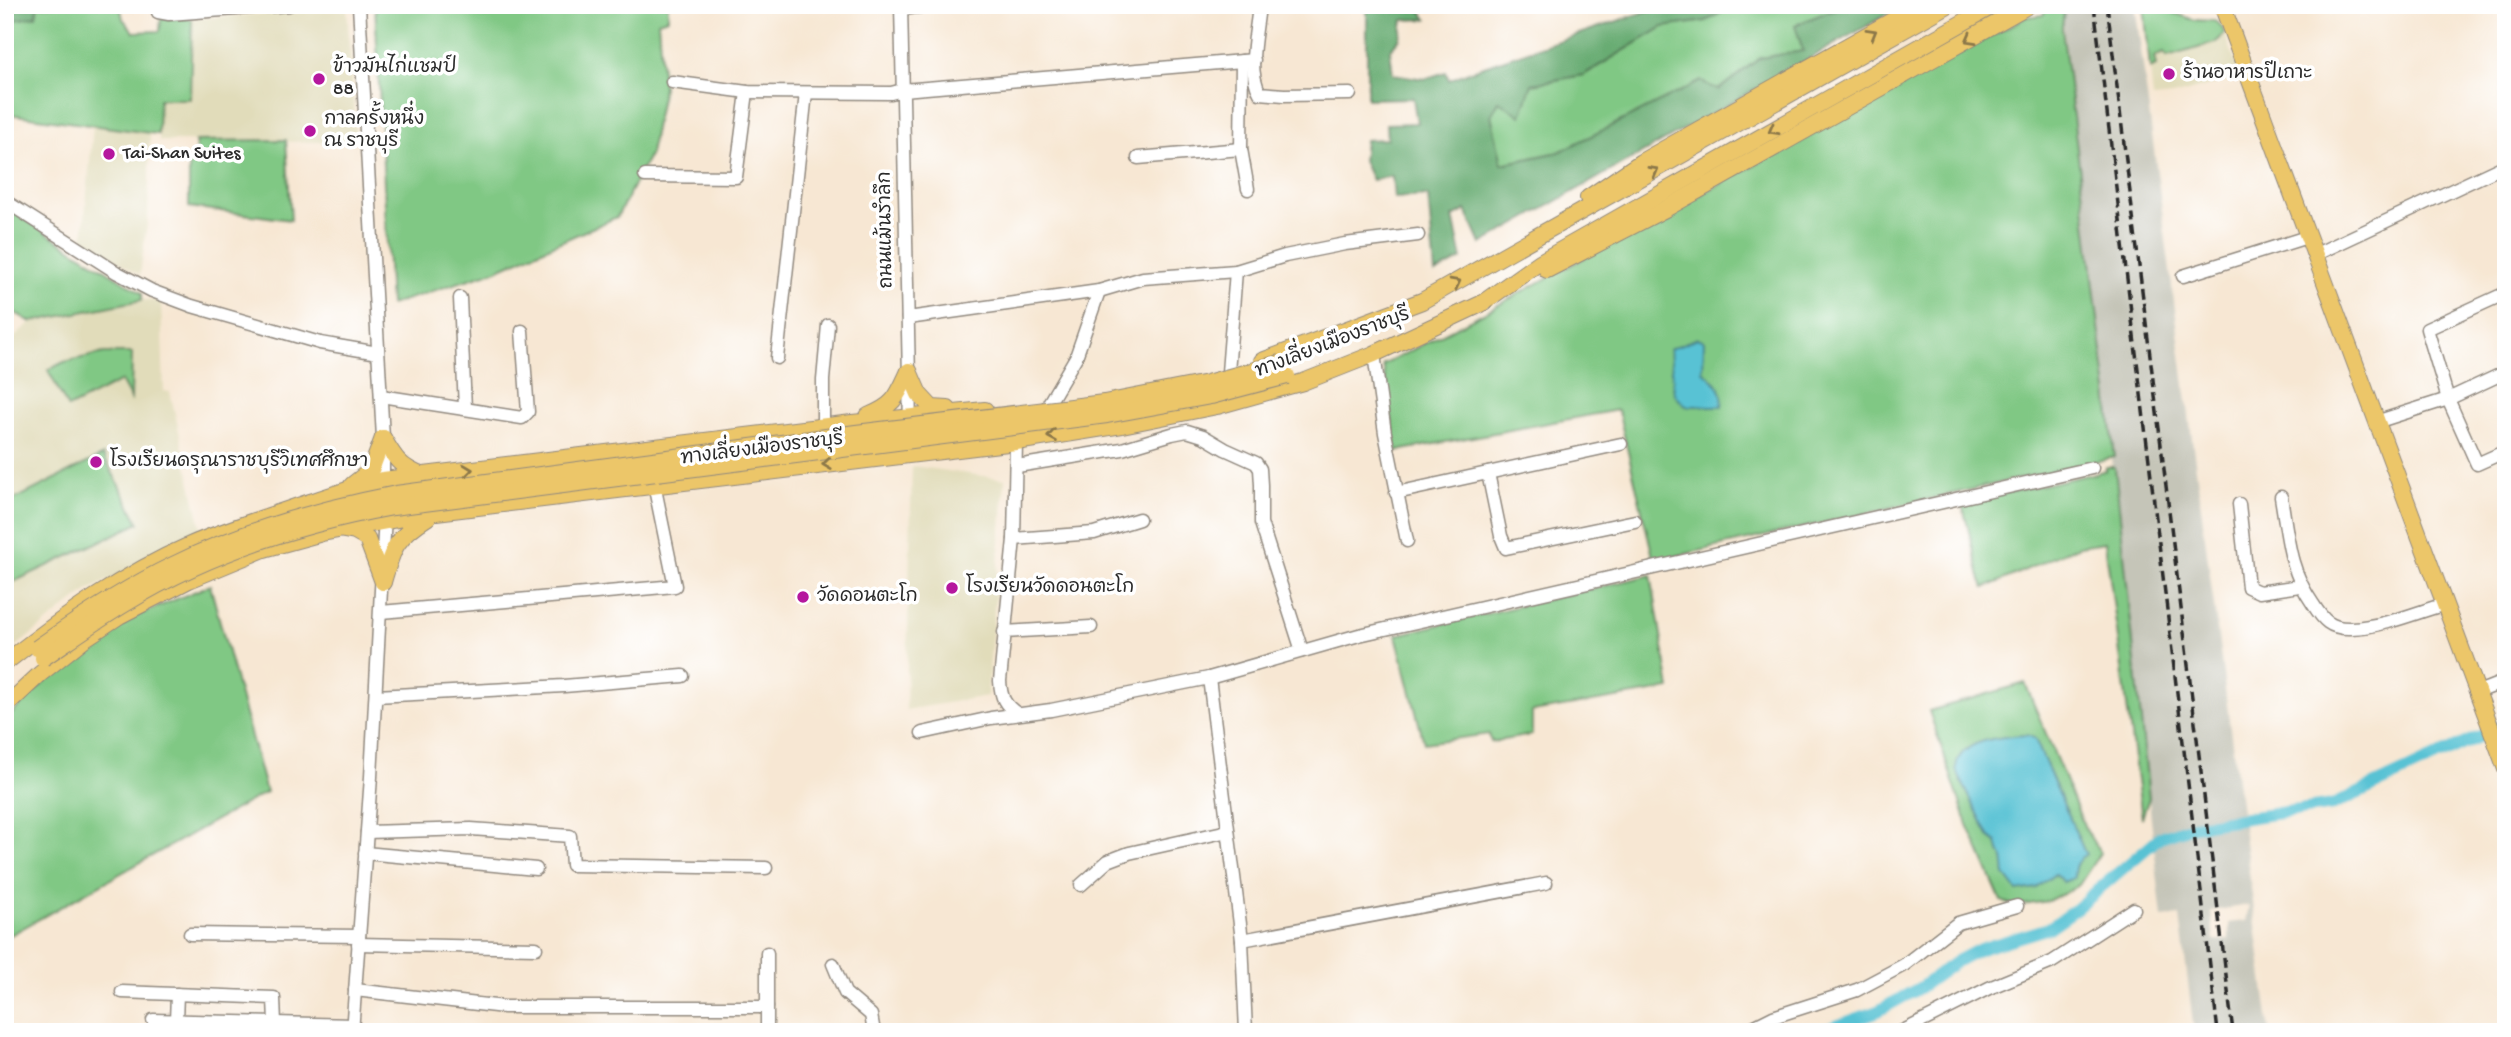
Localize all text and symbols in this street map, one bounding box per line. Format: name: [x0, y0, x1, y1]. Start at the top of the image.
one-way arrow: [1864, 28, 1877, 41]
one-way arrow: [1965, 31, 1977, 44]
place label: ข้าวมันไก่แชมป์ 88: [333, 53, 457, 102]
place label: ร้านอาหารปีเถาะ: [2183, 60, 2312, 86]
marker: ร้านอาหารปีเถาะ: [2161, 66, 2177, 82]
marker: ข้าวมันไก่แชมป์ 88: [311, 71, 327, 87]
place label: กาลครั้งหนึ่ง ณ ราชบุรี: [324, 100, 424, 154]
one-way arrow: [1767, 122, 1780, 135]
marker: กาลครั้งหนึ่ง ณ ราชบุรี: [302, 123, 318, 139]
place label: Tai-Shan Suites: [122, 143, 241, 166]
marker: Tai-Shan Suites: [101, 146, 117, 162]
one-way arrow: [1646, 166, 1659, 179]
street label: ถนนแม้นรำลึก: [871, 171, 900, 289]
one-way arrow: [1449, 278, 1461, 292]
street label: ทางเลี่ยงเมืองราชบุรี: [1249, 296, 1414, 384]
street label: ทางเลี่ยงเมืองราชบุรี: [678, 420, 845, 471]
one-way arrow: [1046, 428, 1058, 443]
place label: โรงเรียนดรุณาราชบุรีวิเทศศึกษา: [110, 447, 368, 474]
marker: โรงเรียนดรุณาราชบุรีวิเทศศึกษา: [88, 454, 104, 470]
one-way arrow: [821, 456, 832, 471]
one-way arrow: [462, 463, 474, 478]
place label: โรงเรียนวัดดอนตะโก: [966, 573, 1134, 600]
marker: โรงเรียนวัดดอนตะโก: [944, 580, 960, 596]
place label: วัดดอนตะโก: [817, 582, 918, 609]
marker: วัดดอนตะโก: [795, 589, 811, 605]

